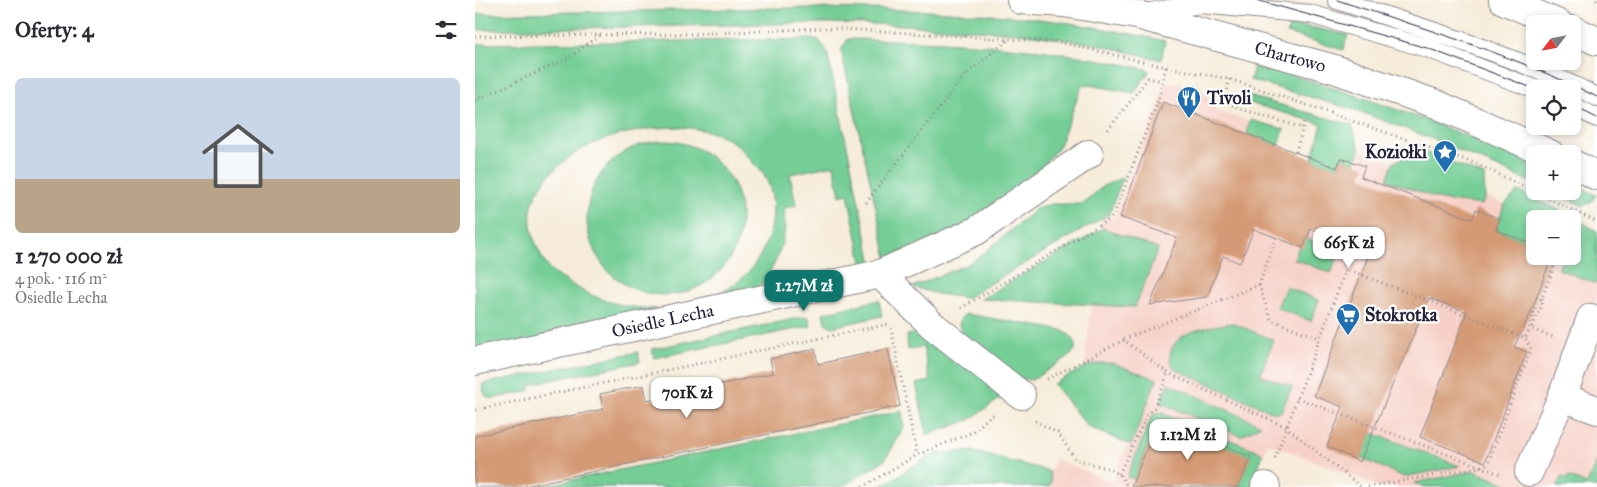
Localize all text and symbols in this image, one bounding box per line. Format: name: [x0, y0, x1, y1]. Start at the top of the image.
north arrow: [1526, 15, 1581, 70]
map controls: [1526, 15, 1581, 265]
icon: filters: [432, 16, 460, 44]
text: Oferty: 4: [15, 17, 94, 43]
street label: Chartowo: [1252, 37, 1328, 77]
button: locate: [1526, 80, 1581, 135]
restaurant icon: Tivoli: [1176, 85, 1202, 119]
place label: Tivoli: [1206, 87, 1253, 109]
icon: home: [193, 111, 283, 201]
place icon: Koziołki: [1432, 139, 1458, 173]
place label: Koziołki: [1365, 141, 1428, 163]
button: +: [1526, 145, 1581, 200]
button: −: [1526, 210, 1581, 265]
pin: 665K zł: [1303, 226, 1395, 269]
text: 665K zł: [1324, 233, 1374, 252]
text: 1 270 000 zł: [15, 243, 122, 269]
text: 4 pok. · 116 m²: [15, 269, 107, 288]
pin: 1.27M zł: [752, 270, 856, 312]
text: 1.27M zł: [775, 276, 833, 295]
text: Osiedle Lecha: [15, 288, 107, 307]
street label: Osiedle Lecha: [610, 299, 716, 342]
supermarket icon: Stokrotka: [1335, 302, 1361, 336]
place label: Stokrotka: [1365, 304, 1438, 326]
pin: 701K zł: [641, 376, 733, 419]
text: 701K zł: [662, 383, 712, 402]
pin: 1.12M zł: [1136, 418, 1240, 461]
text: 1.12M zł: [1160, 425, 1216, 444]

